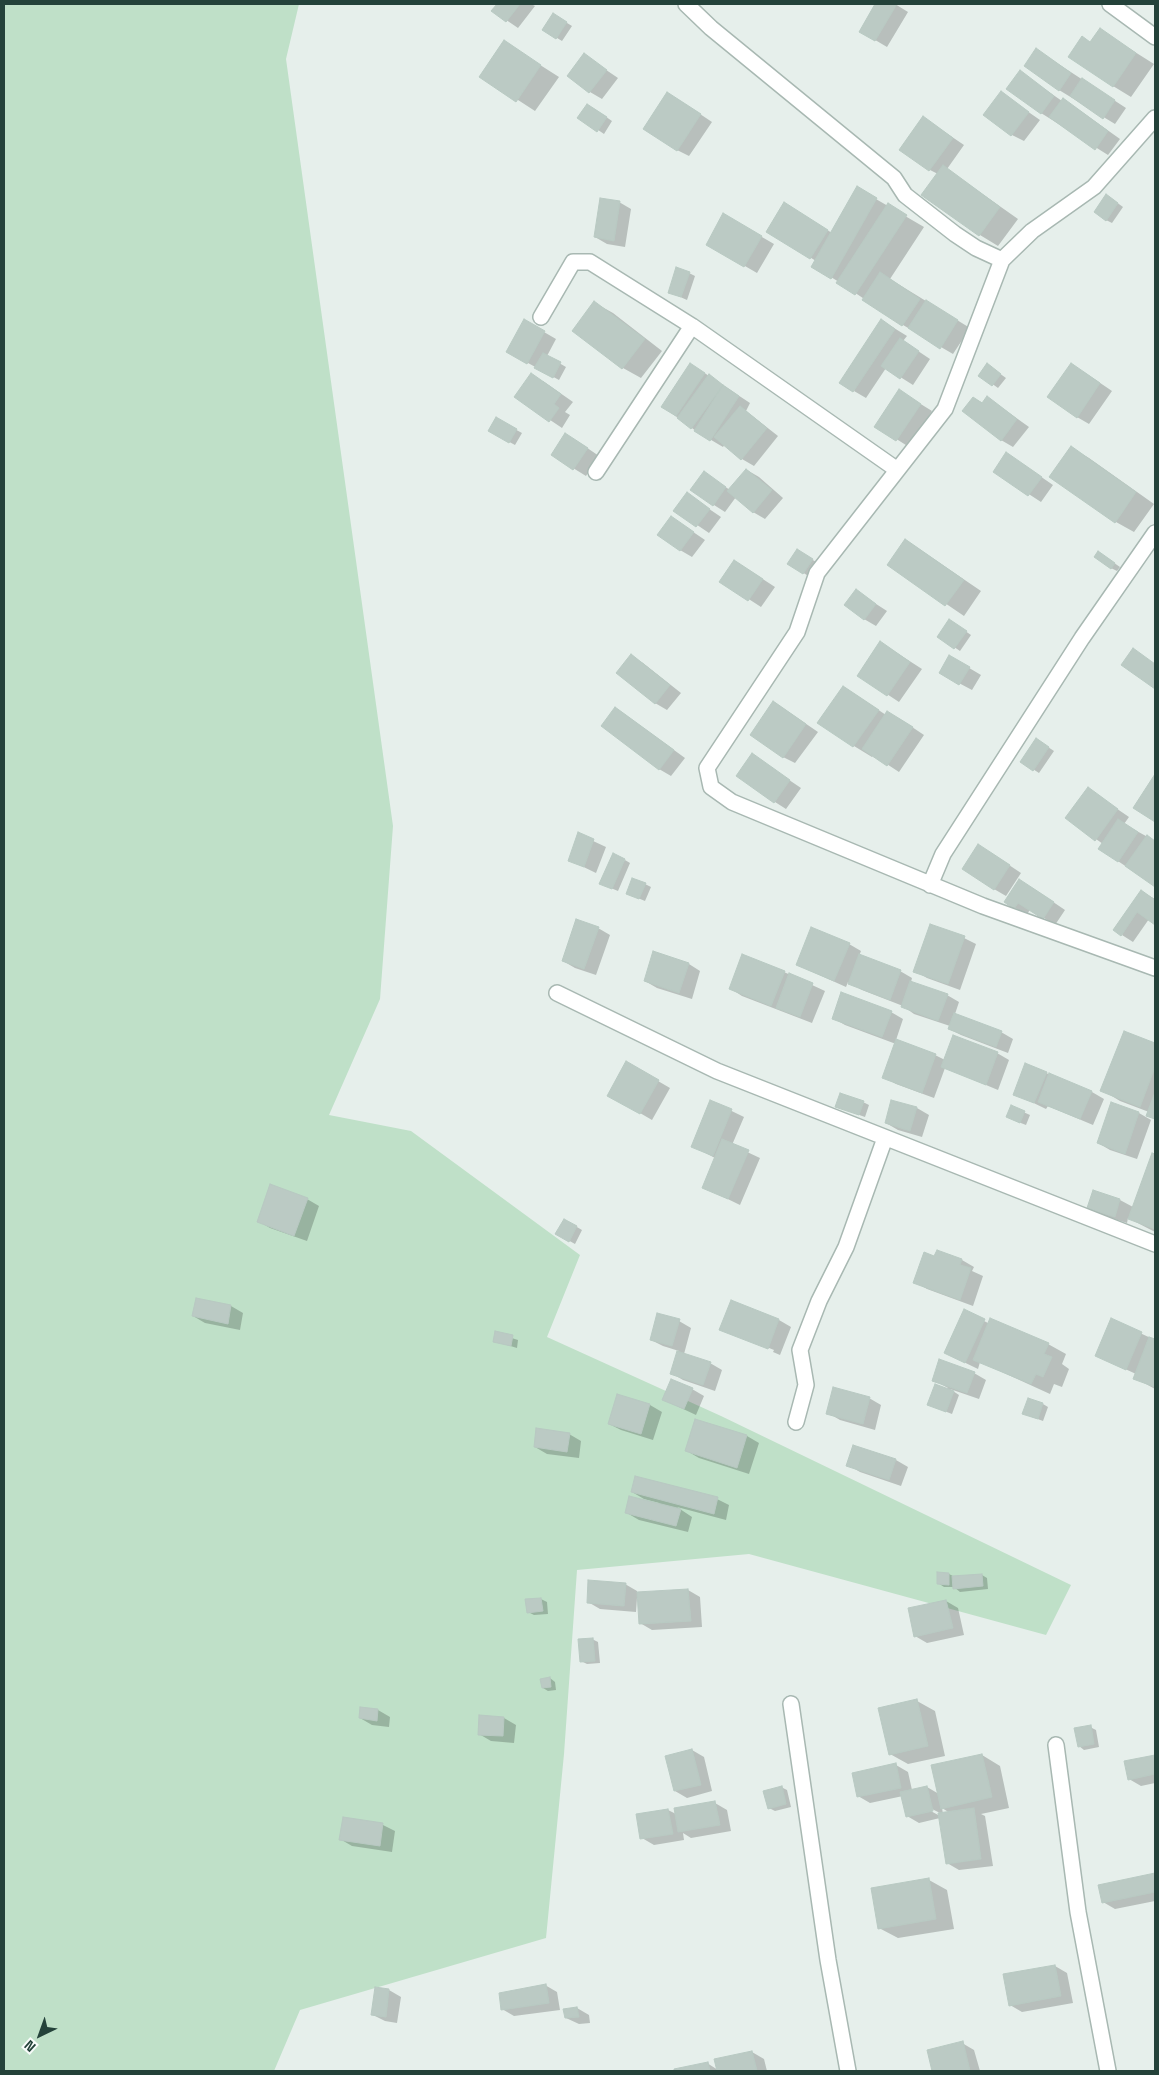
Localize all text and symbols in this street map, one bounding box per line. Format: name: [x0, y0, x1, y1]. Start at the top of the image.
north arrow: [15, 2010, 65, 2060]
text: N: [20, 2036, 39, 2056]

